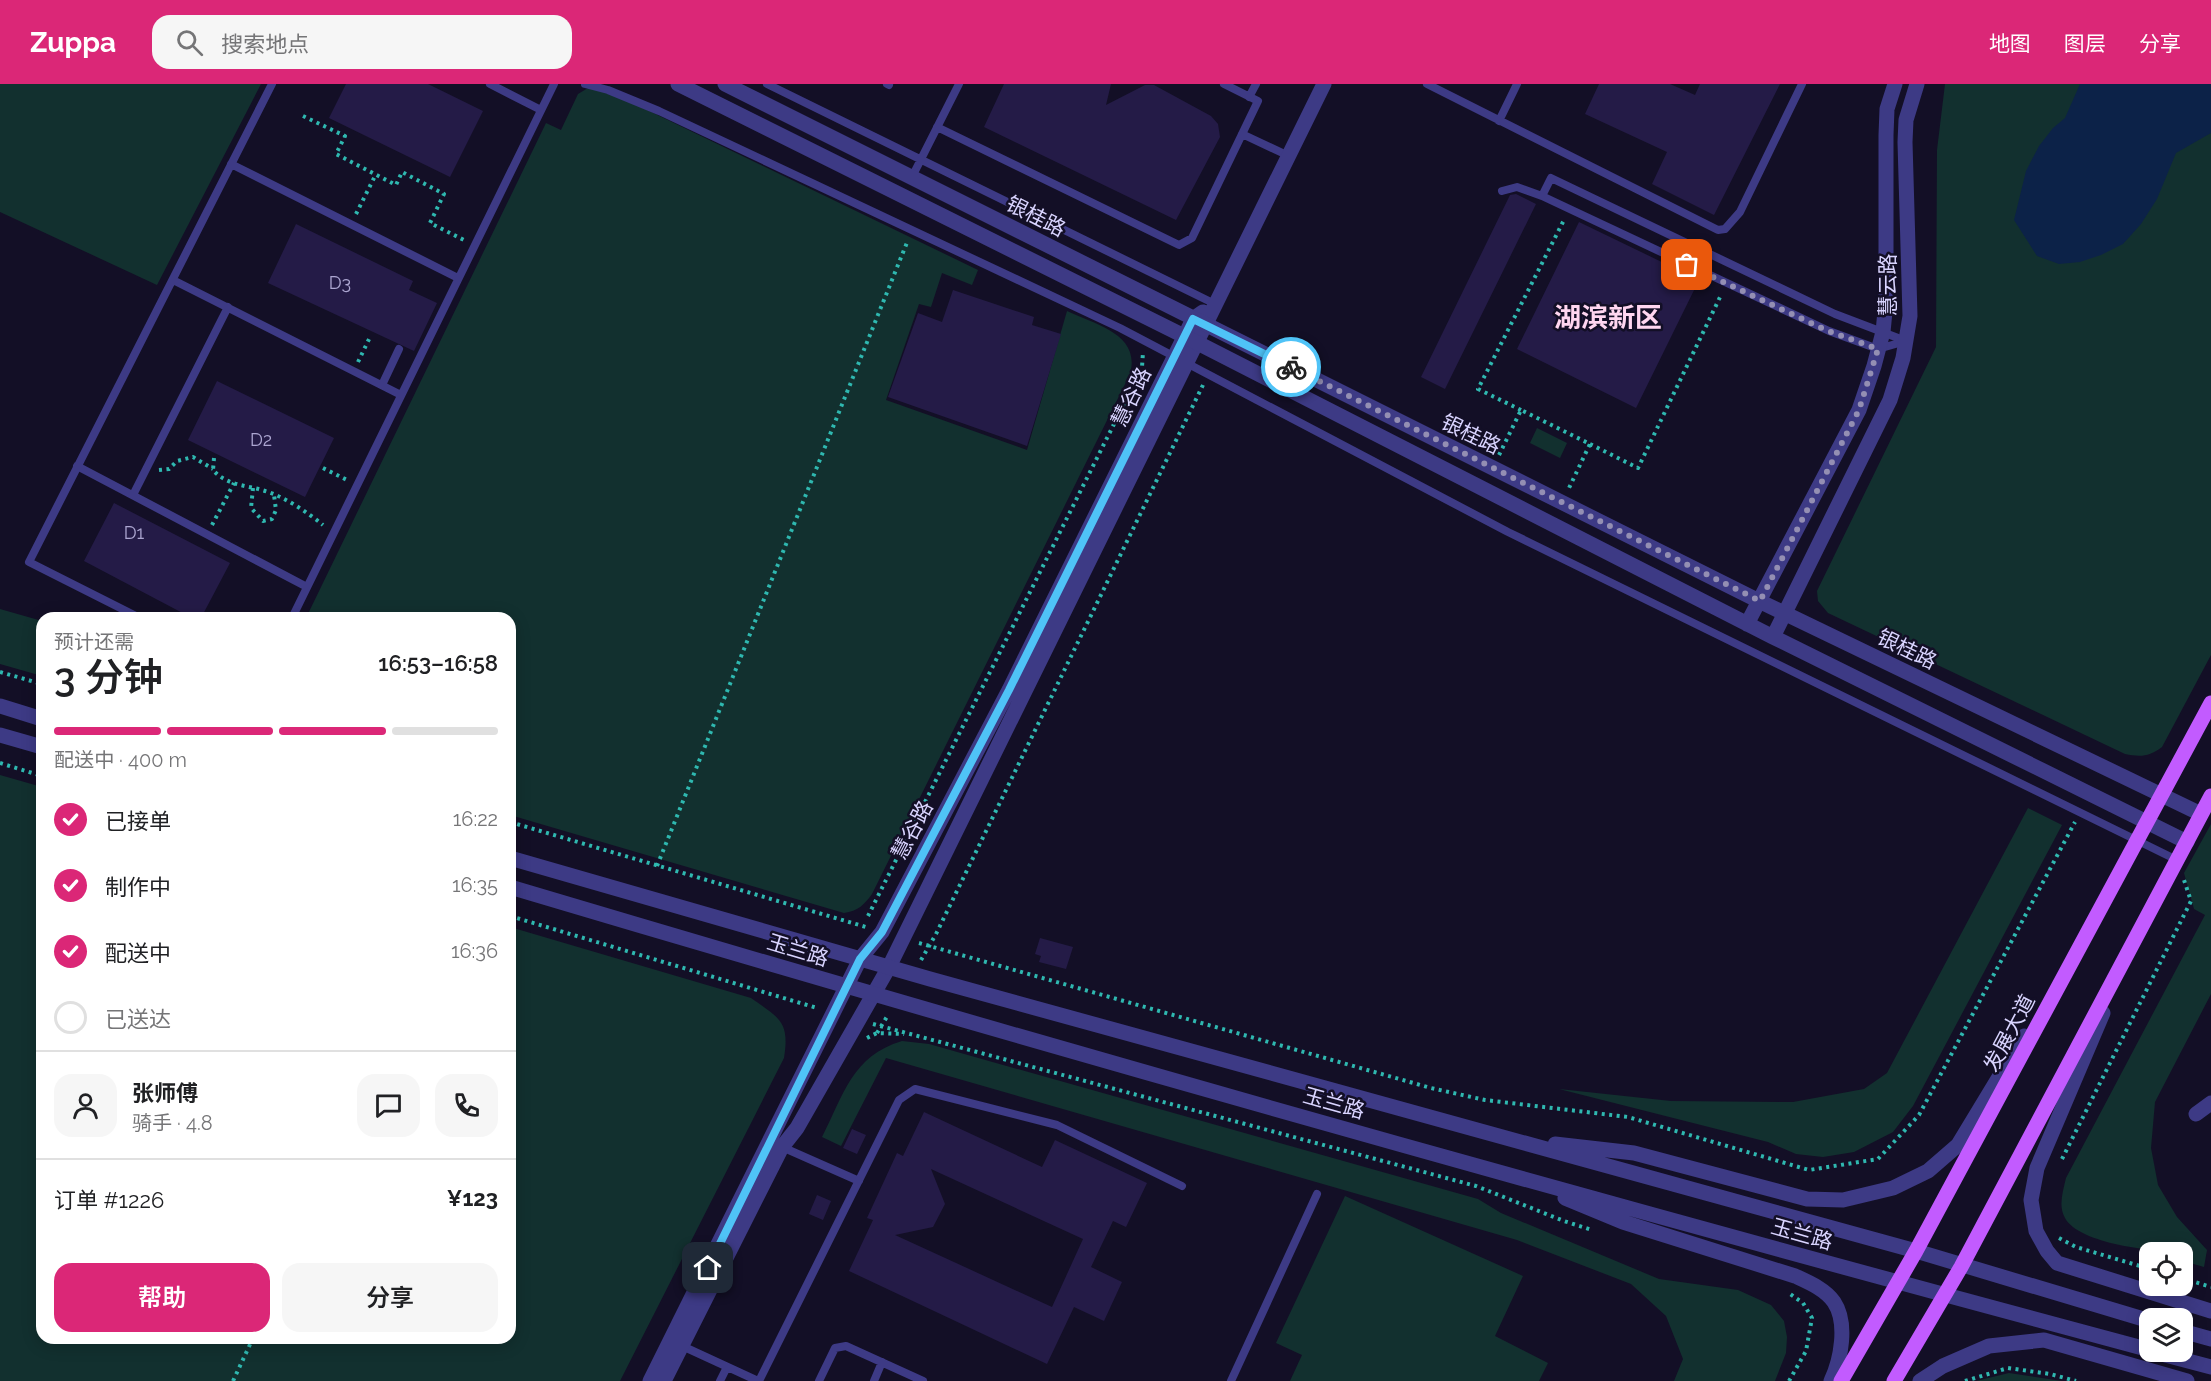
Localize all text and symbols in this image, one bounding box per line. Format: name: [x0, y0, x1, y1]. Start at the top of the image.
search box: [152, 15, 572, 69]
text: Zuppa: [30, 26, 116, 59]
icon: search: [173, 26, 206, 59]
text: 搜索地点: [221, 31, 309, 57]
text: 地图: [1989, 31, 2031, 56]
text: 图层: [2064, 31, 2106, 56]
text: 分享: [2139, 31, 2181, 56]
street label: 银桂路: [1002, 191, 1070, 241]
pin: [1661, 239, 1712, 290]
icon: bag: [1670, 248, 1703, 281]
street label: 慧云路: [1875, 254, 1900, 317]
house number: D3: [329, 272, 351, 293]
district label: 湖滨新区: [1554, 302, 1662, 333]
courier: [1261, 337, 1321, 397]
icon: bike: [1275, 351, 1308, 384]
street label: 慧谷路: [1106, 363, 1156, 431]
street label: 银桂路: [1437, 409, 1505, 459]
house number: D2: [250, 429, 272, 450]
house number: D1: [124, 522, 145, 543]
street label: 银桂路: [1873, 624, 1941, 674]
text: 预计还需: [54, 630, 134, 654]
text: 16:53–16:58: [378, 650, 498, 676]
text: 3 分钟: [54, 654, 163, 700]
text: 配送中 · 400 m: [54, 748, 187, 772]
street label: 慧谷路: [886, 796, 938, 864]
icon: check: [54, 803, 87, 836]
text: 16:22: [453, 807, 498, 831]
text: 已接单: [105, 808, 171, 834]
icon: check: [54, 869, 87, 902]
text: 16:35: [452, 873, 498, 897]
text: 制作中: [105, 874, 171, 900]
street label: 玉兰路: [764, 929, 832, 971]
icon: check: [54, 935, 87, 968]
text: 16:36: [451, 939, 498, 963]
text: 配送中: [105, 940, 171, 966]
street label: 发展大道: [1978, 990, 2040, 1076]
text: 已送达: [105, 1006, 171, 1032]
button: person: [54, 1074, 117, 1137]
button: chat: [357, 1074, 420, 1137]
button: phone: [435, 1074, 498, 1137]
text: 张师傅: [132, 1080, 198, 1106]
street label: 玉兰路: [1300, 1082, 1368, 1124]
text: 骑手 · 4.8: [132, 1111, 213, 1135]
text: ¥123: [447, 1185, 498, 1211]
text: 订单 #1226: [54, 1187, 164, 1213]
street label: 玉兰路: [1768, 1213, 1836, 1255]
pin: [682, 1242, 733, 1293]
map controls: [2139, 1242, 2193, 1362]
button: locate: [2139, 1242, 2193, 1296]
icon: home: [691, 1251, 724, 1284]
button: 帮助: [54, 1263, 270, 1332]
button: 分享: [282, 1263, 498, 1332]
button: layers: [2139, 1308, 2193, 1362]

